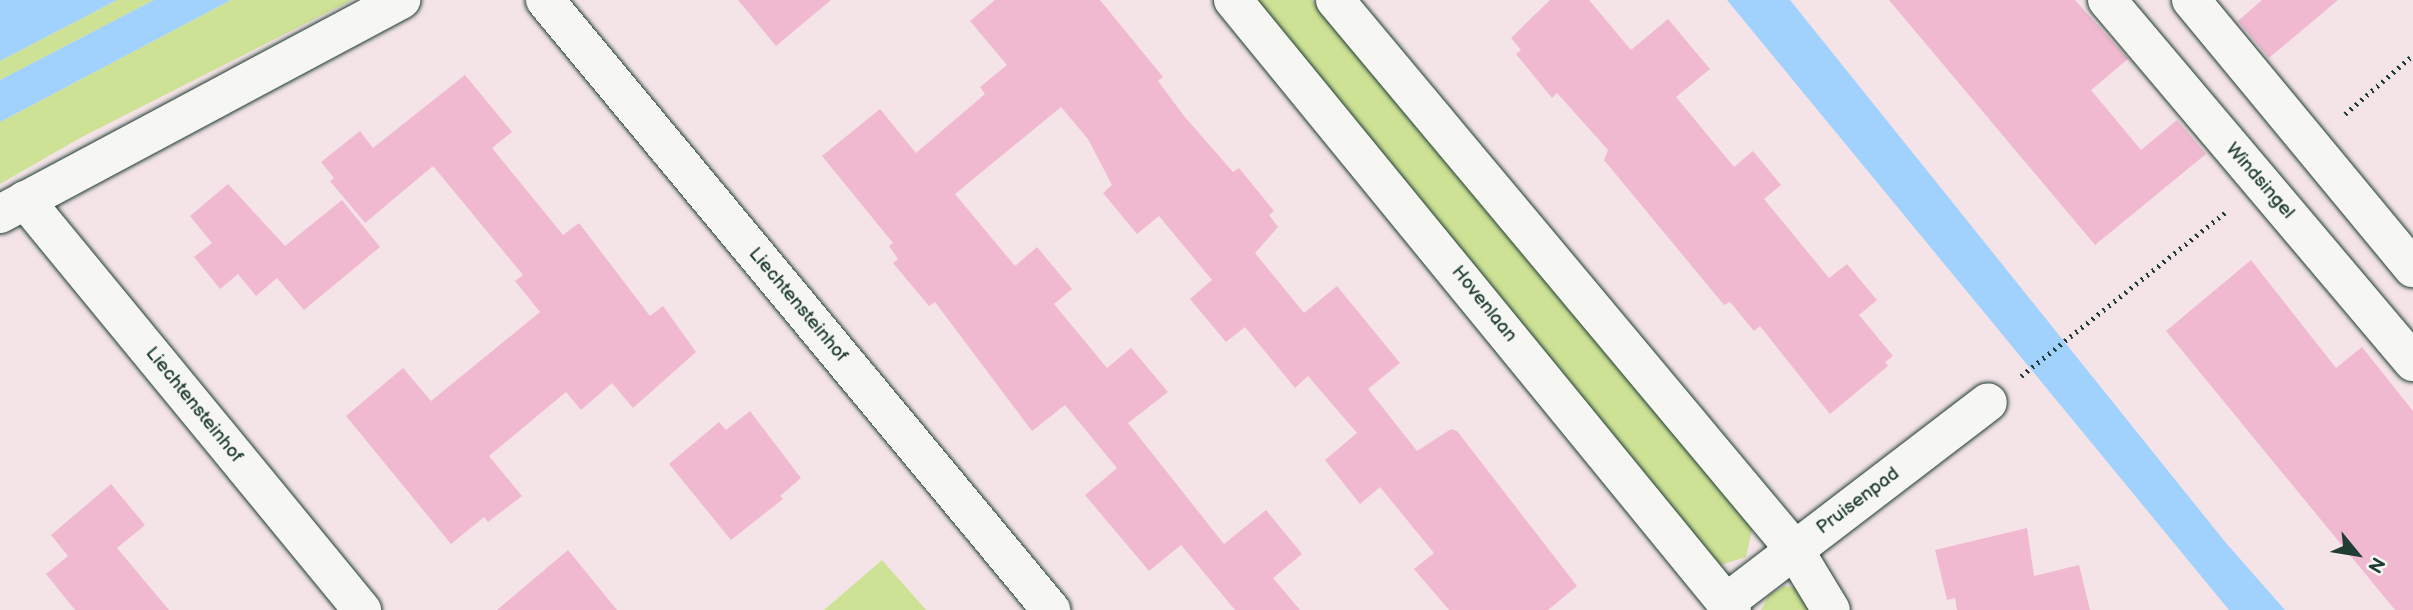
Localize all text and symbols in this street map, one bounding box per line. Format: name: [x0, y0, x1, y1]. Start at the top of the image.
street label: Windsingel: [2221, 138, 2299, 224]
street label: Liechtensteinhof: [743, 243, 853, 367]
street label: Hovenlaan: [1446, 261, 1522, 347]
street label: Liechtensteinhof: [140, 342, 248, 468]
street label: Pruisenpad: [1812, 462, 1904, 540]
north arrow: [2322, 519, 2392, 589]
text: N: [2362, 553, 2389, 577]

